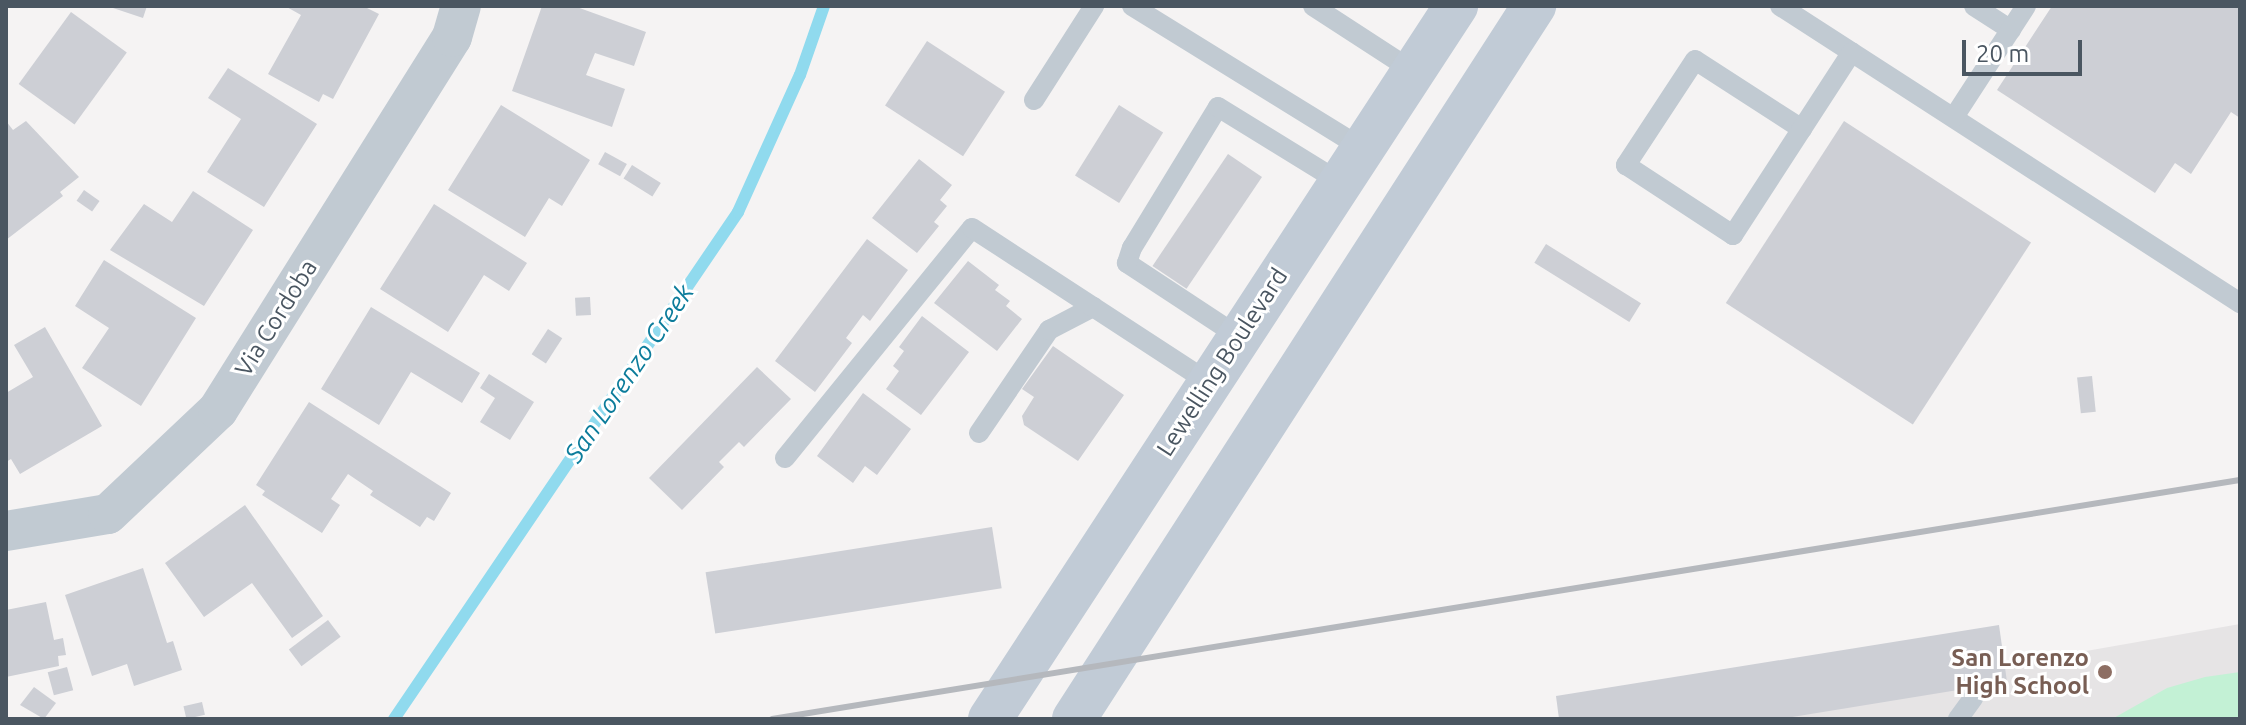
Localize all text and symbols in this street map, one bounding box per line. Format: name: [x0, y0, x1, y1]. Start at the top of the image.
scale bar: [1966, 24, 2086, 74]
text: 20 m: [1976, 40, 2029, 67]
street label: Via Cordoba: [229, 254, 323, 382]
street label: Lewelling Boulevard: [1150, 263, 1294, 461]
water label: San Lorenzo Creek: [558, 278, 700, 468]
place label: San Lorenzo High School: [1951, 644, 2089, 700]
marker: San Lorenzo High School: [2096, 663, 2114, 681]

